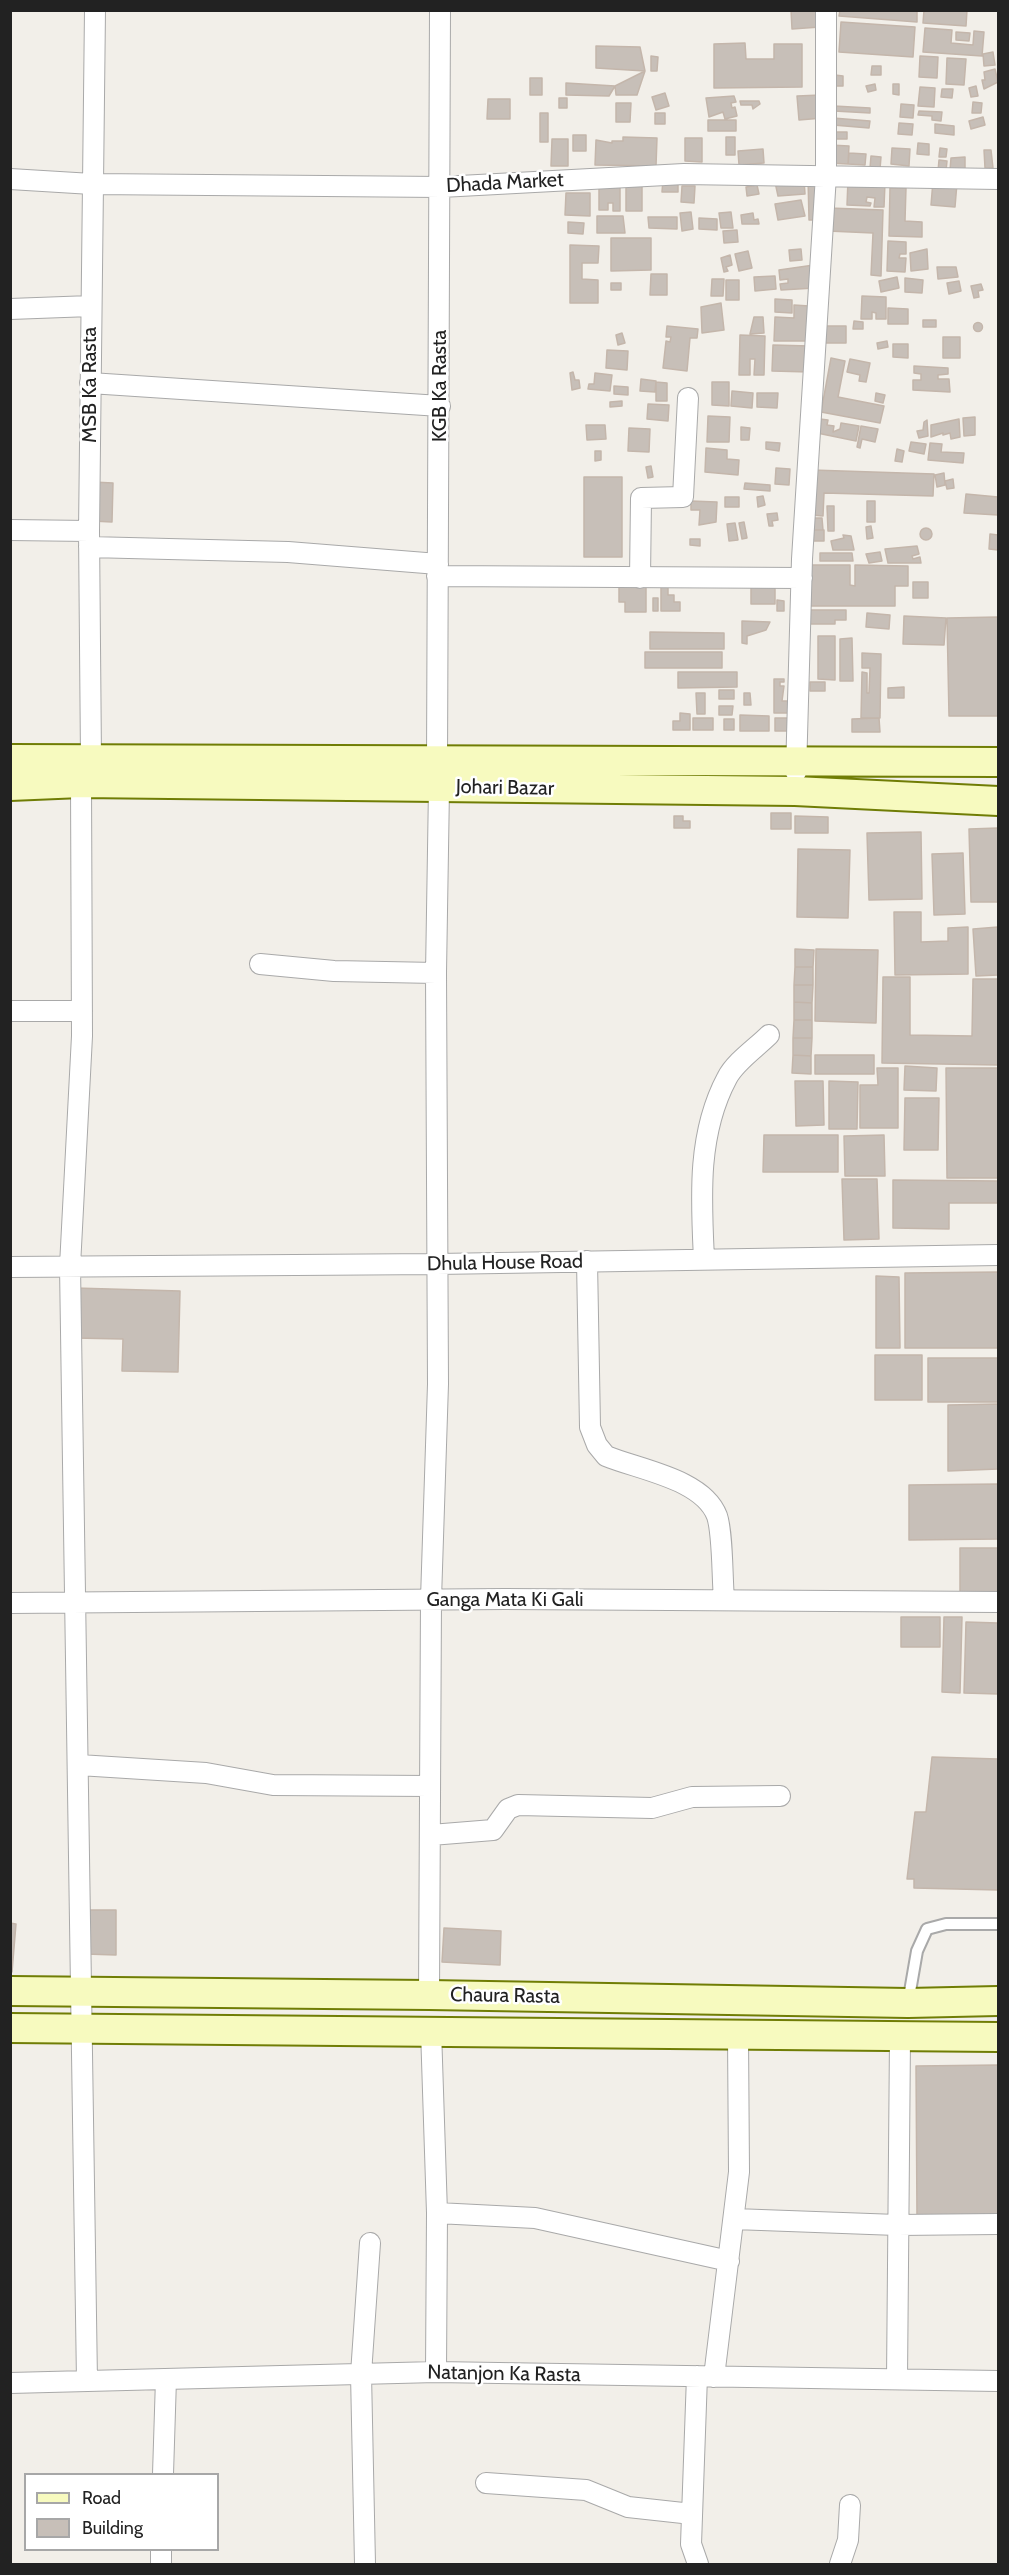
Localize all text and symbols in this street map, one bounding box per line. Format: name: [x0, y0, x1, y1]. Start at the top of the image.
street label: Dhada Market: [446, 168, 564, 198]
street label: MSB Ka Rasta: [78, 327, 102, 443]
street label: KGB Ka Rasta: [428, 330, 452, 442]
street label: Johari Bazar: [456, 775, 554, 801]
street label: Dhula House Road: [427, 1250, 583, 1276]
street label: Ganga Mata Ki Gali: [426, 1588, 584, 1612]
street label: Chaura Rasta: [450, 1983, 560, 2009]
street label: Natanjon Ka Rasta: [427, 2361, 581, 2387]
legend: [24, 2473, 219, 2551]
text: Road: [82, 2487, 121, 2509]
text: Building: [82, 2517, 143, 2539]

